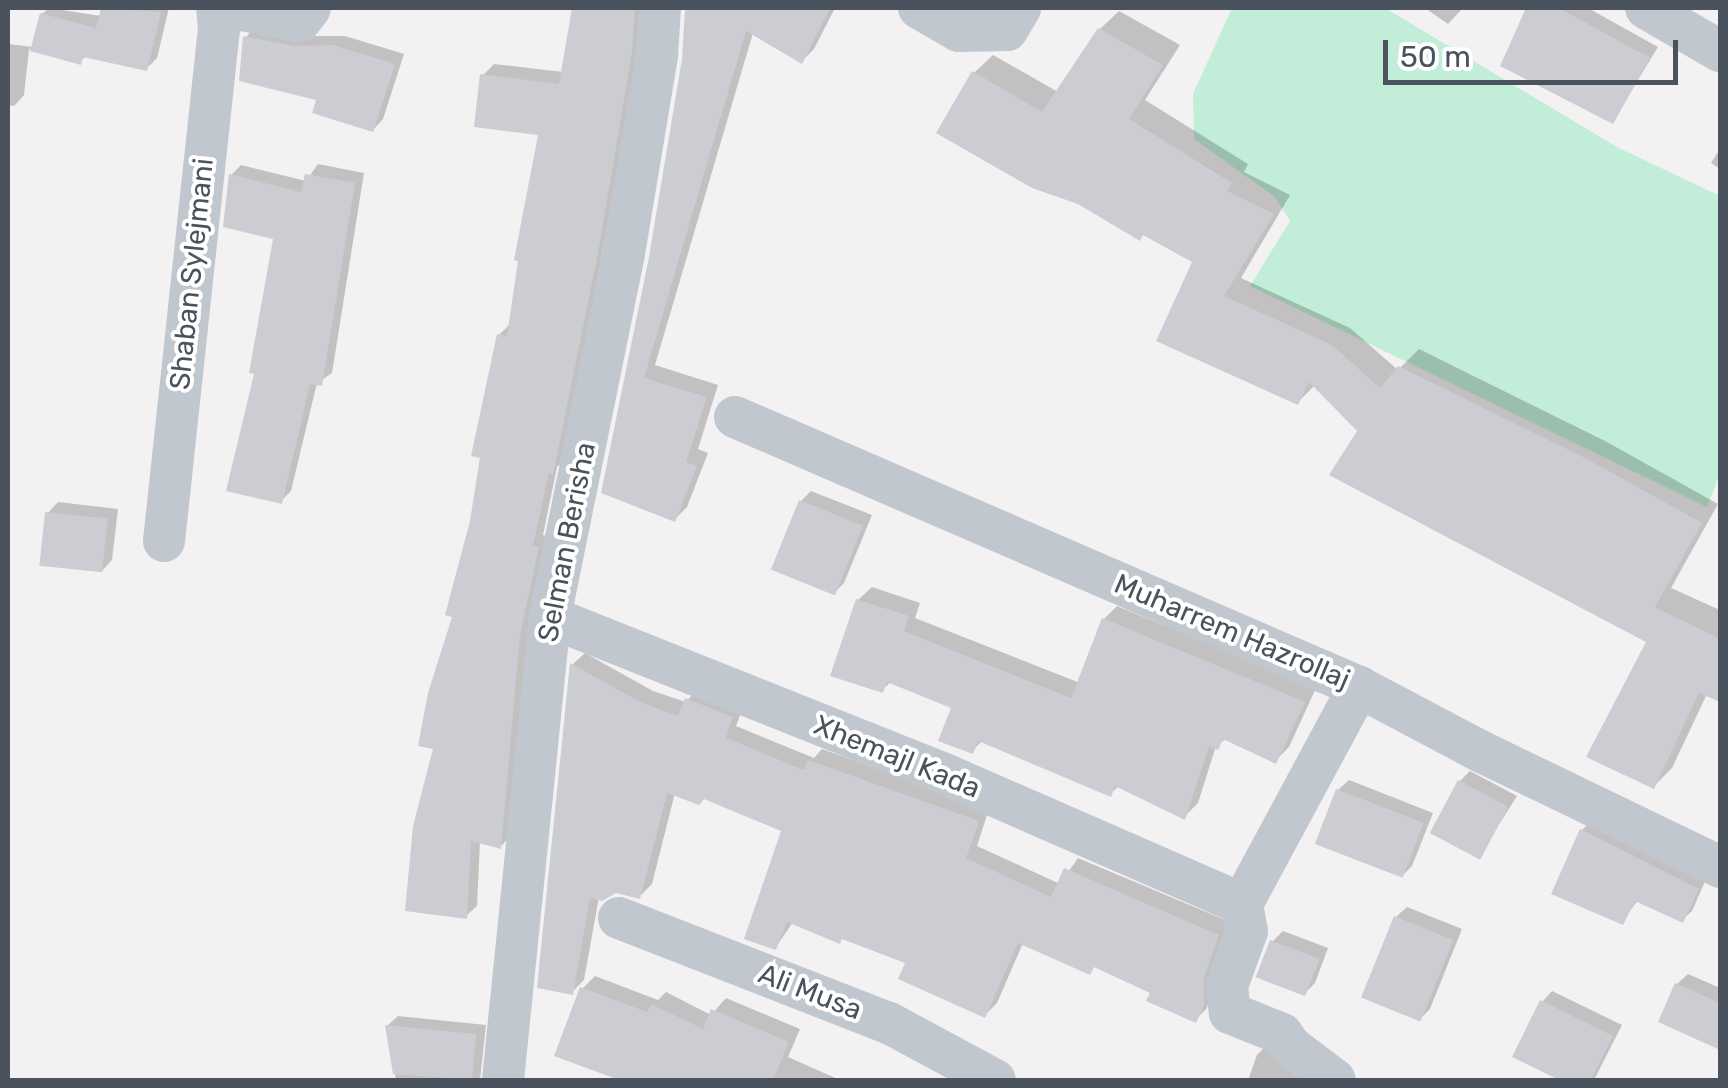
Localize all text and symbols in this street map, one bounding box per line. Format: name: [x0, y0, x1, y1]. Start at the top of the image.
scale bar: [1388, 20, 1683, 82]
text: 50 m: [1400, 39, 1471, 75]
street label: Shaban Sylejmani: [163, 157, 221, 391]
street label: Selman Berisha: [531, 439, 603, 645]
street label: Muharrem Hazrollaj: [1109, 567, 1355, 697]
street label: Xhemajl Kada: [809, 708, 985, 806]
street label: Ali Musa: [754, 957, 866, 1027]

